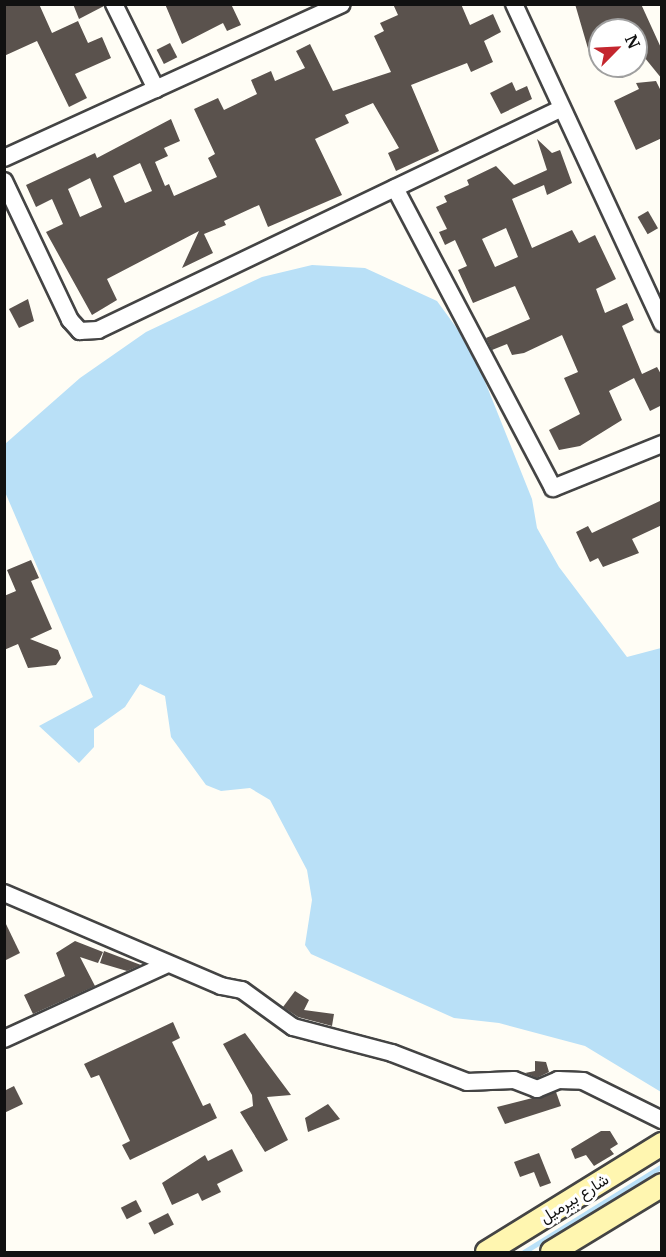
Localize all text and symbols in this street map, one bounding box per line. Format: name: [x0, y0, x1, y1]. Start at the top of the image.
north arrow: [588, 18, 648, 78]
text: N: [621, 32, 644, 51]
street label: شارع بيرميل: [536, 1169, 612, 1227]

